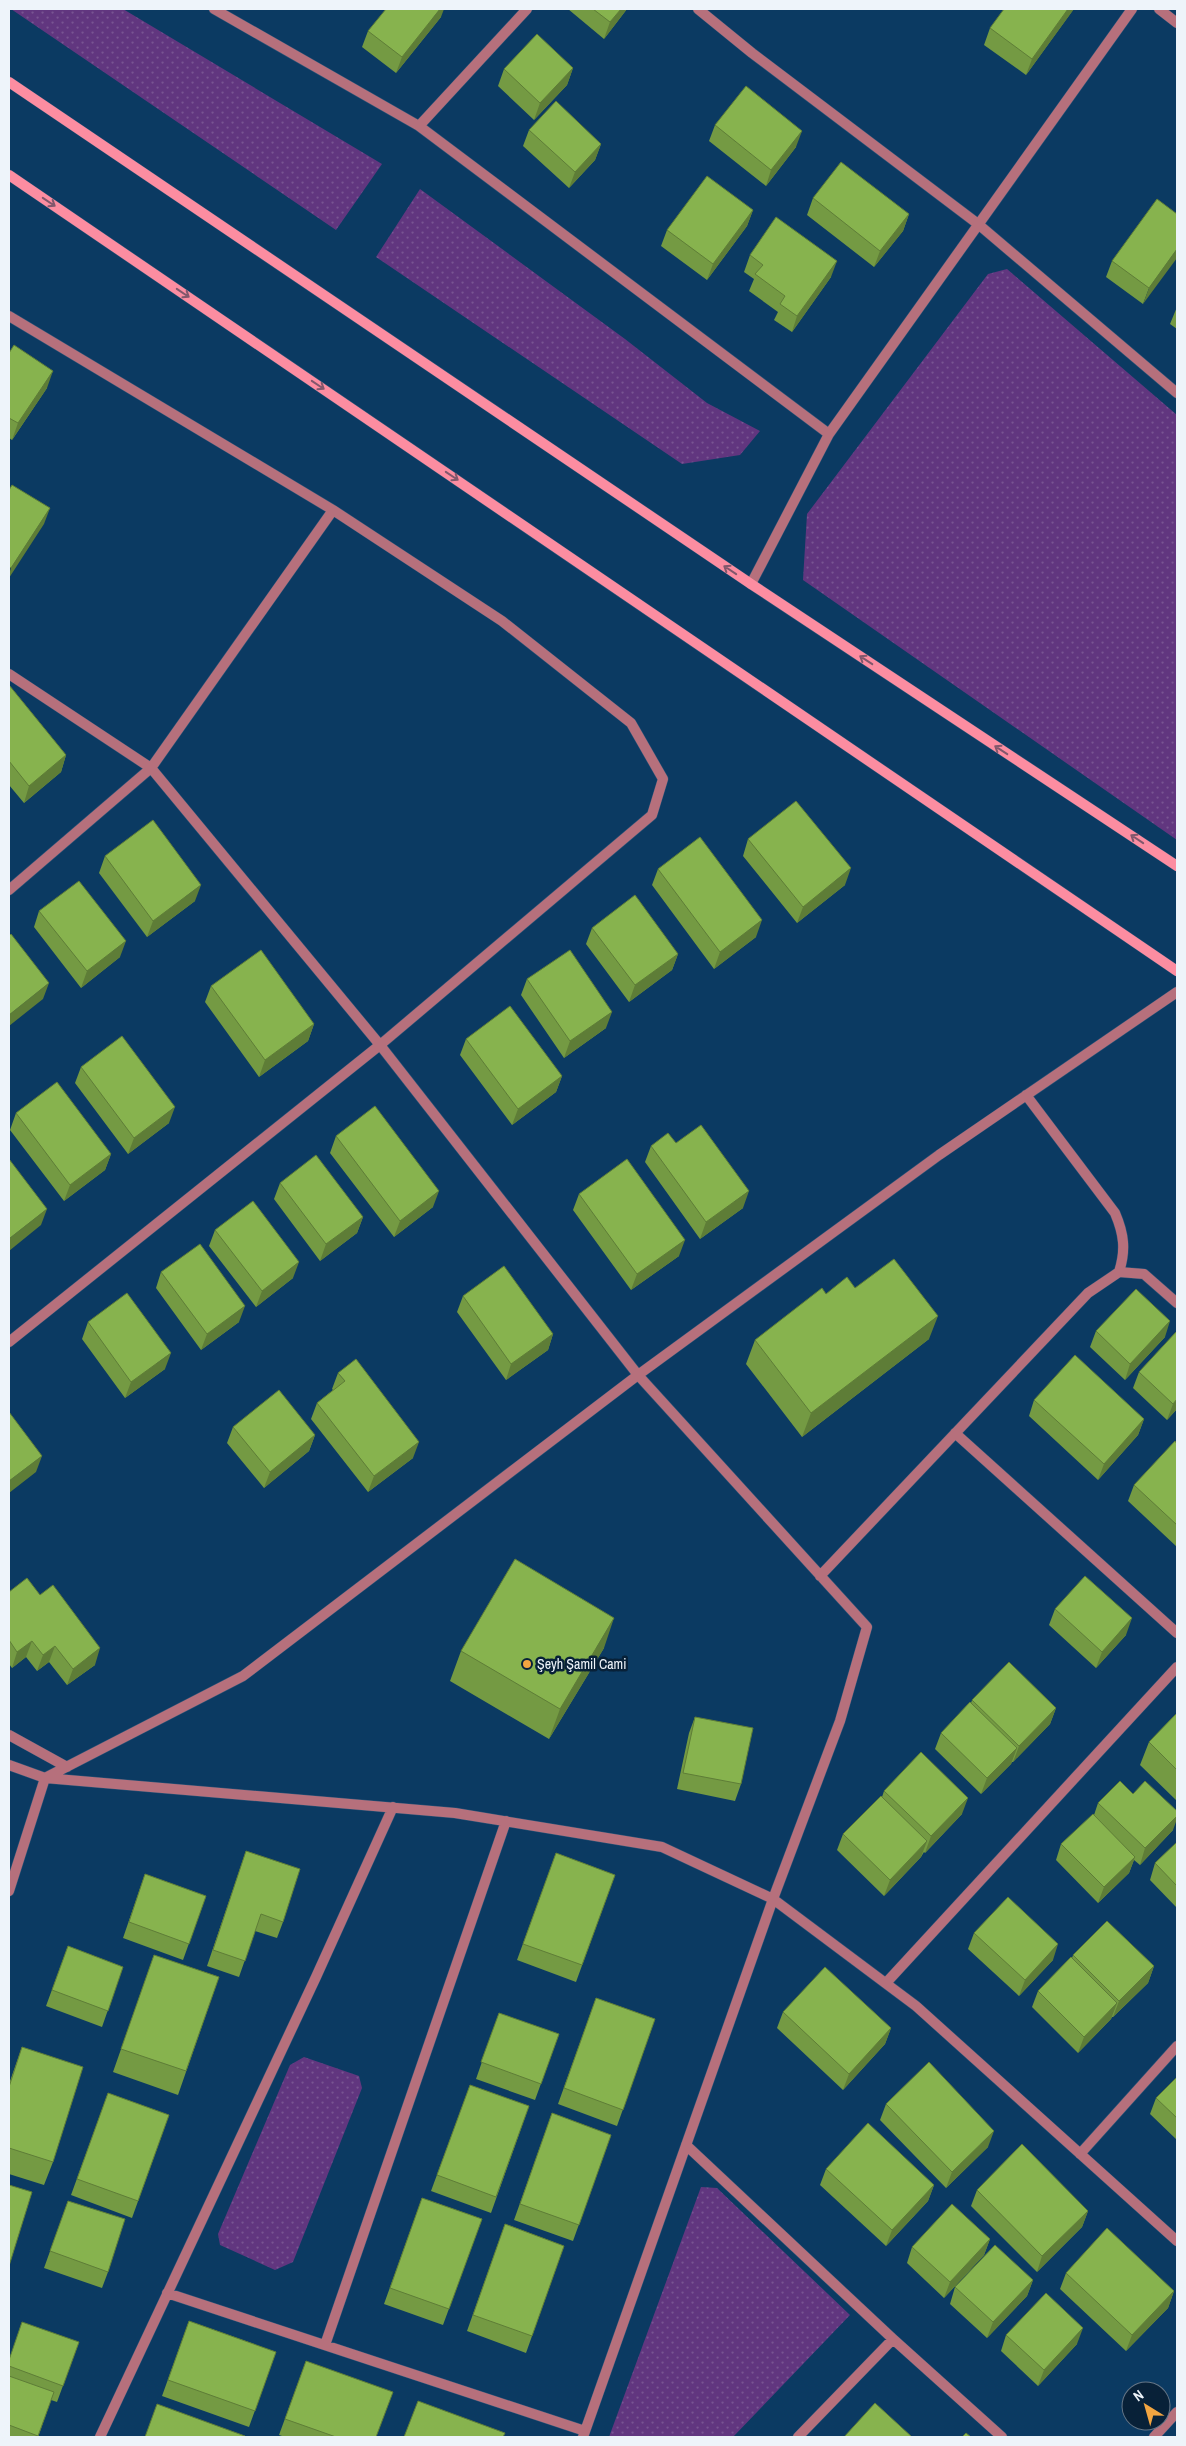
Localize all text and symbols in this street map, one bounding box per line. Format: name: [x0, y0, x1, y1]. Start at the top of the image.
one-way arrow: [42, 197, 56, 207]
one-way arrow: [176, 288, 190, 298]
one-way arrow: [310, 380, 324, 390]
one-way arrow: [445, 471, 459, 481]
one-way arrow: [723, 565, 737, 575]
one-way arrow: [859, 655, 873, 665]
one-way arrow: [994, 744, 1008, 755]
one-way arrow: [1130, 834, 1144, 844]
place label: Şeyh Şamil Cami: [537, 1655, 626, 1673]
marker: Şeyh Şamil Cami: [521, 1658, 533, 1670]
north arrow: [1121, 2381, 1171, 2431]
text: N: [1129, 2386, 1147, 2405]

